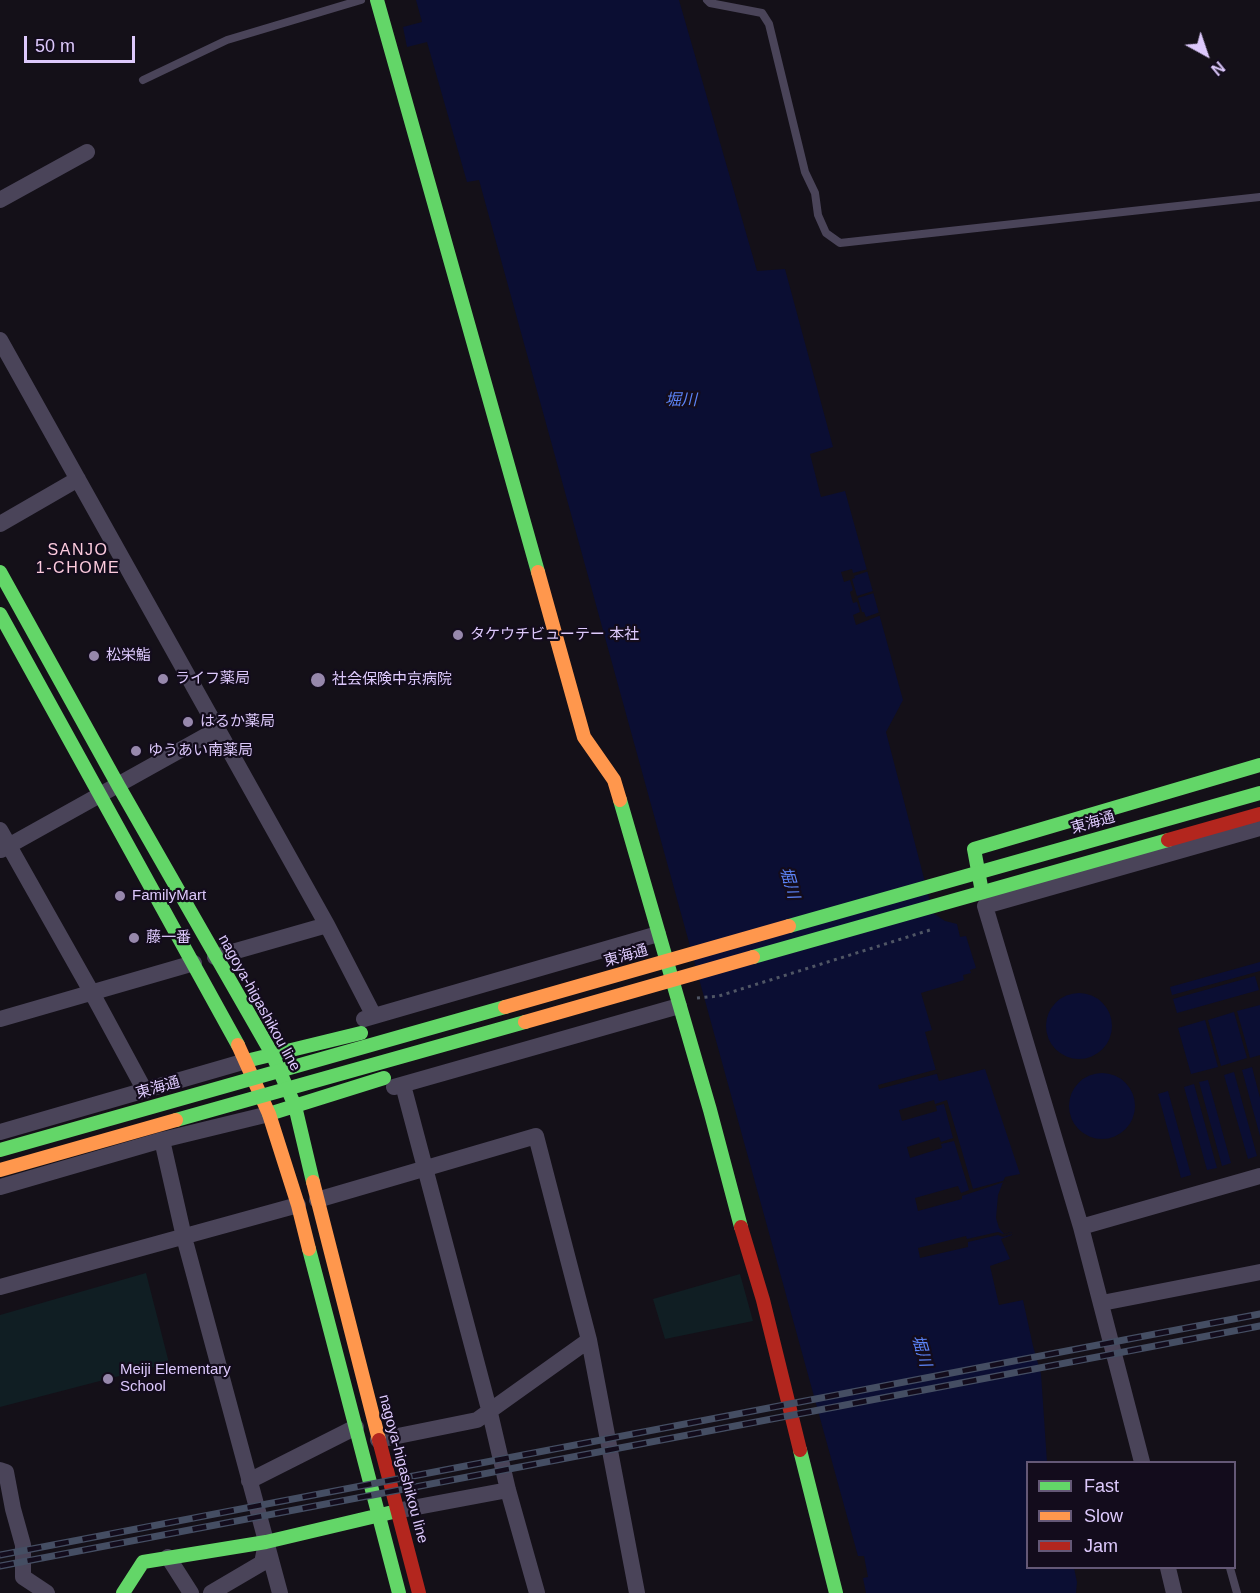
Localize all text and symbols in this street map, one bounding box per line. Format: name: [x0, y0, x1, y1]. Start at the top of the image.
scale bar: [27, 24, 138, 62]
north arrow: [1176, 24, 1236, 84]
text: 50 m: [35, 36, 75, 56]
text: N: [1208, 58, 1228, 78]
water label: 堀川: [665, 391, 697, 411]
district label: SANJO 1-CHOME: [36, 541, 120, 579]
place label: タケウチビューテー 本社: [470, 626, 639, 644]
marker: タケウチビューテー 本社: [451, 628, 465, 642]
place label: 松栄鮨: [106, 647, 151, 665]
marker: 松栄鮨: [87, 649, 101, 663]
place label: ライフ薬局: [175, 670, 250, 688]
marker: 社会保険中京病院: [309, 671, 327, 689]
place label: 社会保険中京病院: [332, 671, 452, 689]
marker: ライフ薬局: [156, 672, 170, 686]
place label: はるか薬局: [200, 713, 275, 731]
marker: はるか薬局: [181, 715, 195, 729]
place label: ゆうあい南薬局: [148, 742, 253, 760]
marker: ゆうあい南薬局: [129, 744, 143, 758]
street label: 東海通: [1069, 808, 1117, 838]
water label: 堀川: [775, 865, 803, 901]
place label: FamilyMart: [132, 887, 206, 905]
marker: FamilyMart: [113, 889, 127, 903]
place label: 藤一番: [146, 929, 191, 947]
marker: 藤一番: [127, 931, 141, 945]
street label: nagoya-higashikou line: [214, 932, 304, 1074]
street label: 東海通: [602, 941, 650, 971]
street label: 東海通: [134, 1073, 182, 1103]
water label: 堀川: [907, 1333, 935, 1369]
place label: Meiji Elementary School: [120, 1361, 231, 1396]
marker: Meiji Elementary School: [101, 1372, 115, 1386]
street label: nagoya-higashikou line: [374, 1393, 432, 1545]
legend: [1026, 1461, 1236, 1569]
text: Fast: [1084, 1476, 1119, 1496]
text: Slow: [1084, 1506, 1123, 1526]
text: Jam: [1084, 1536, 1118, 1556]

